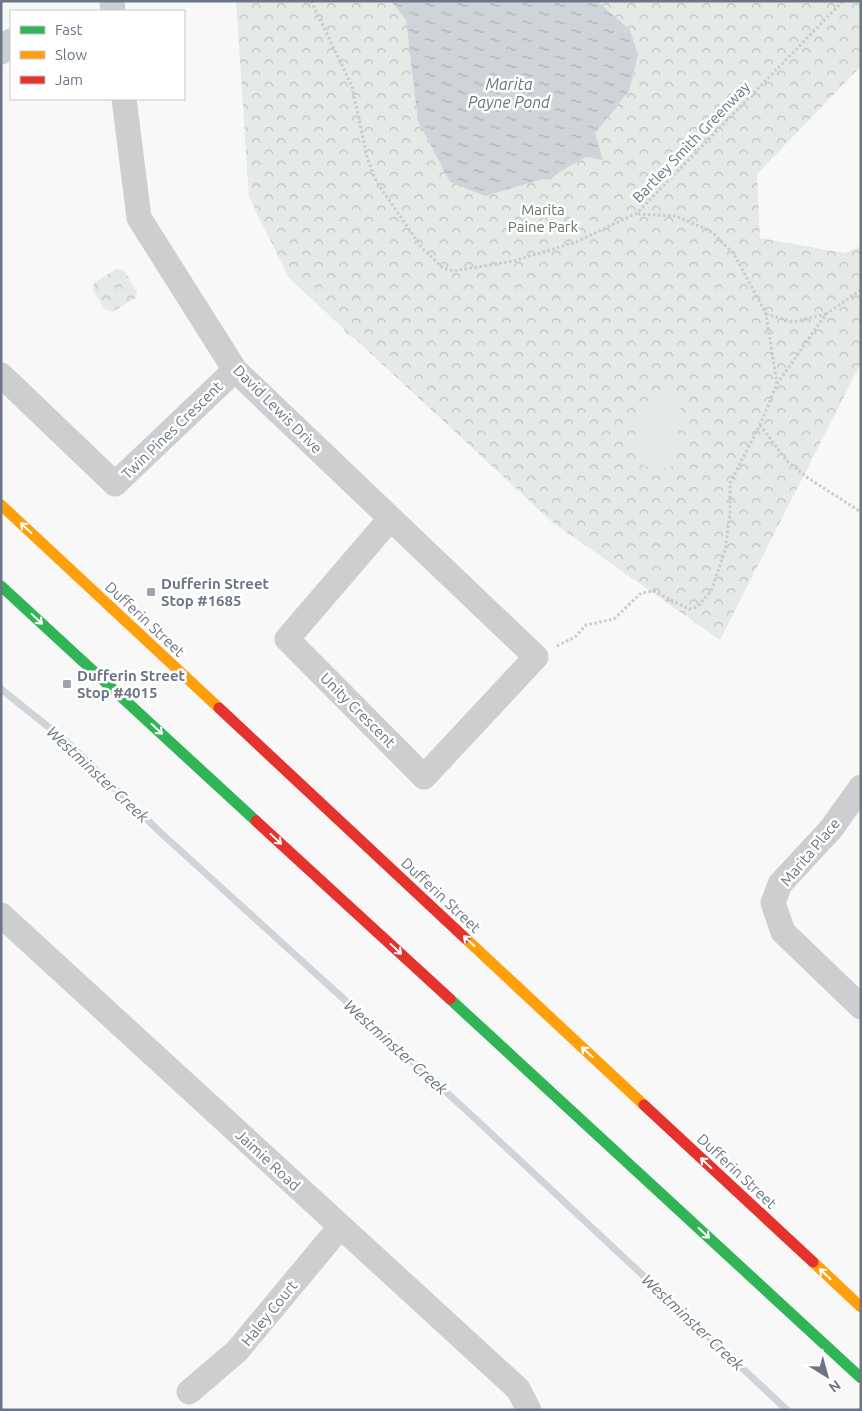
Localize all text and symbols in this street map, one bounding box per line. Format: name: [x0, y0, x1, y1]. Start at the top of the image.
legend: [10, 10, 185, 100]
text: Fast: [55, 21, 83, 38]
text: Slow: [55, 46, 88, 63]
text: Jam: [55, 71, 83, 88]
water label: Marita Payne Pond: [468, 75, 551, 111]
street label: Bartley Smith Greenway: [629, 78, 753, 206]
park label: Marita Paine Park: [508, 201, 579, 235]
street label: David Lewis Drive: [230, 361, 326, 457]
street label: Twin Pines Crescent: [118, 378, 226, 482]
one-way arrow: [19, 522, 32, 534]
place label: Dufferin Street Stop #1685: [161, 575, 270, 609]
street label: Dufferin Street: [102, 578, 188, 660]
marker: Dufferin Street Stop #1685: [145, 586, 157, 598]
one-way arrow: [31, 613, 44, 625]
place label: Dufferin Street Stop #4015: [77, 667, 186, 701]
street label: Unity Crescent: [317, 669, 399, 751]
marker: Dufferin Street Stop #4015: [61, 678, 73, 690]
water label: Westminster Creek: [43, 722, 153, 826]
one-way arrow: [150, 723, 163, 735]
street label: Marita Place: [777, 815, 843, 889]
one-way arrow: [270, 833, 283, 845]
street label: Dufferin Street: [398, 854, 484, 936]
one-way arrow: [462, 935, 475, 947]
one-way arrow: [389, 943, 402, 955]
water label: Westminster Creek: [341, 996, 452, 1099]
one-way arrow: [581, 1046, 594, 1058]
street label: Jaimie Road: [232, 1126, 304, 1194]
street label: Dufferin Street: [694, 1130, 780, 1212]
one-way arrow: [700, 1157, 713, 1169]
one-way arrow: [698, 1227, 711, 1239]
one-way arrow: [819, 1268, 832, 1280]
water label: Westminster Creek: [638, 1270, 748, 1374]
street label: Haley Court: [237, 1277, 301, 1349]
north arrow: [802, 1351, 852, 1401]
text: N: [826, 1377, 844, 1396]

